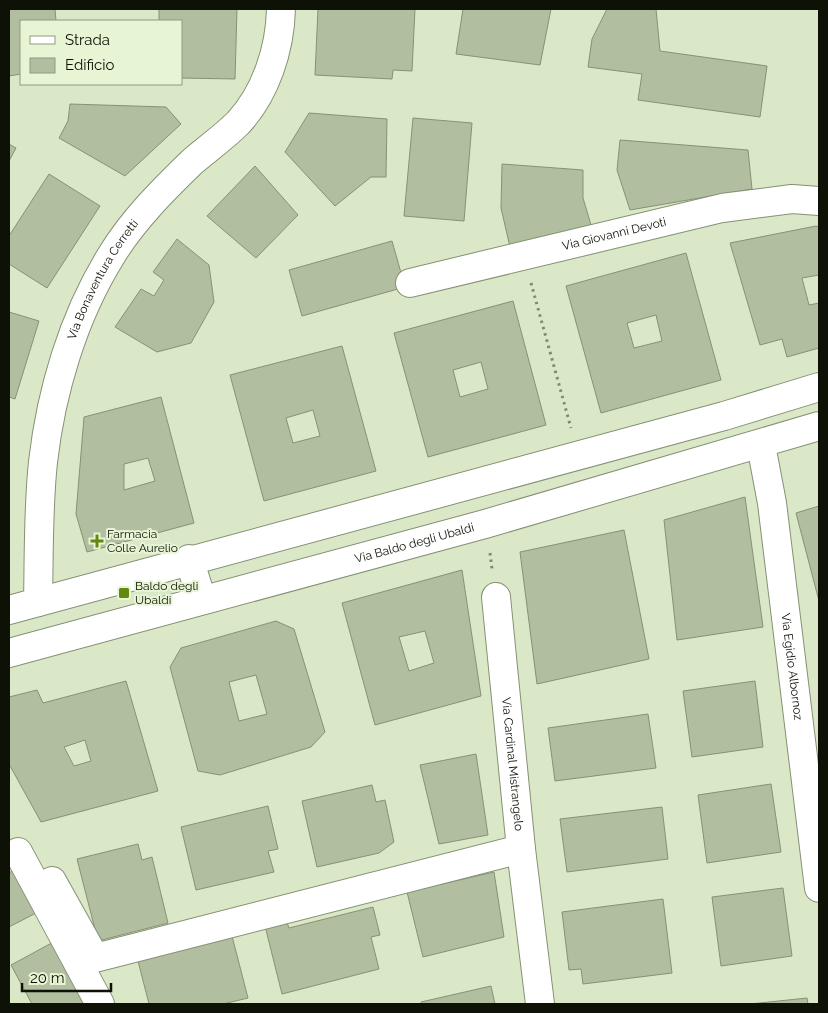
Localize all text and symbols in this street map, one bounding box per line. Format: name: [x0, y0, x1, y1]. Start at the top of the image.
legend: [20, 20, 182, 85]
text: Strada: [65, 31, 110, 49]
text: Edificio: [65, 56, 115, 74]
street label: Via Giovanni Devoti: [561, 215, 668, 253]
street label: Via Bonaventura Cerretti: [65, 217, 141, 342]
street label: Via Baldo degli Ubaldi: [353, 520, 476, 566]
place label: Farmacia Colle Aurelio: [107, 527, 178, 555]
marker: Farmacia Colle Aurelio: [91, 535, 103, 547]
place label: Baldo degli Ubaldi: [135, 579, 198, 607]
marker: Baldo degli Ubaldi: [117, 586, 131, 600]
street label: Via Egidio Albornoz: [779, 613, 805, 721]
street label: Via Cardinal Mistrangelo: [499, 697, 526, 832]
scale bar: [22, 960, 111, 992]
text: 20 m: [30, 969, 65, 987]

